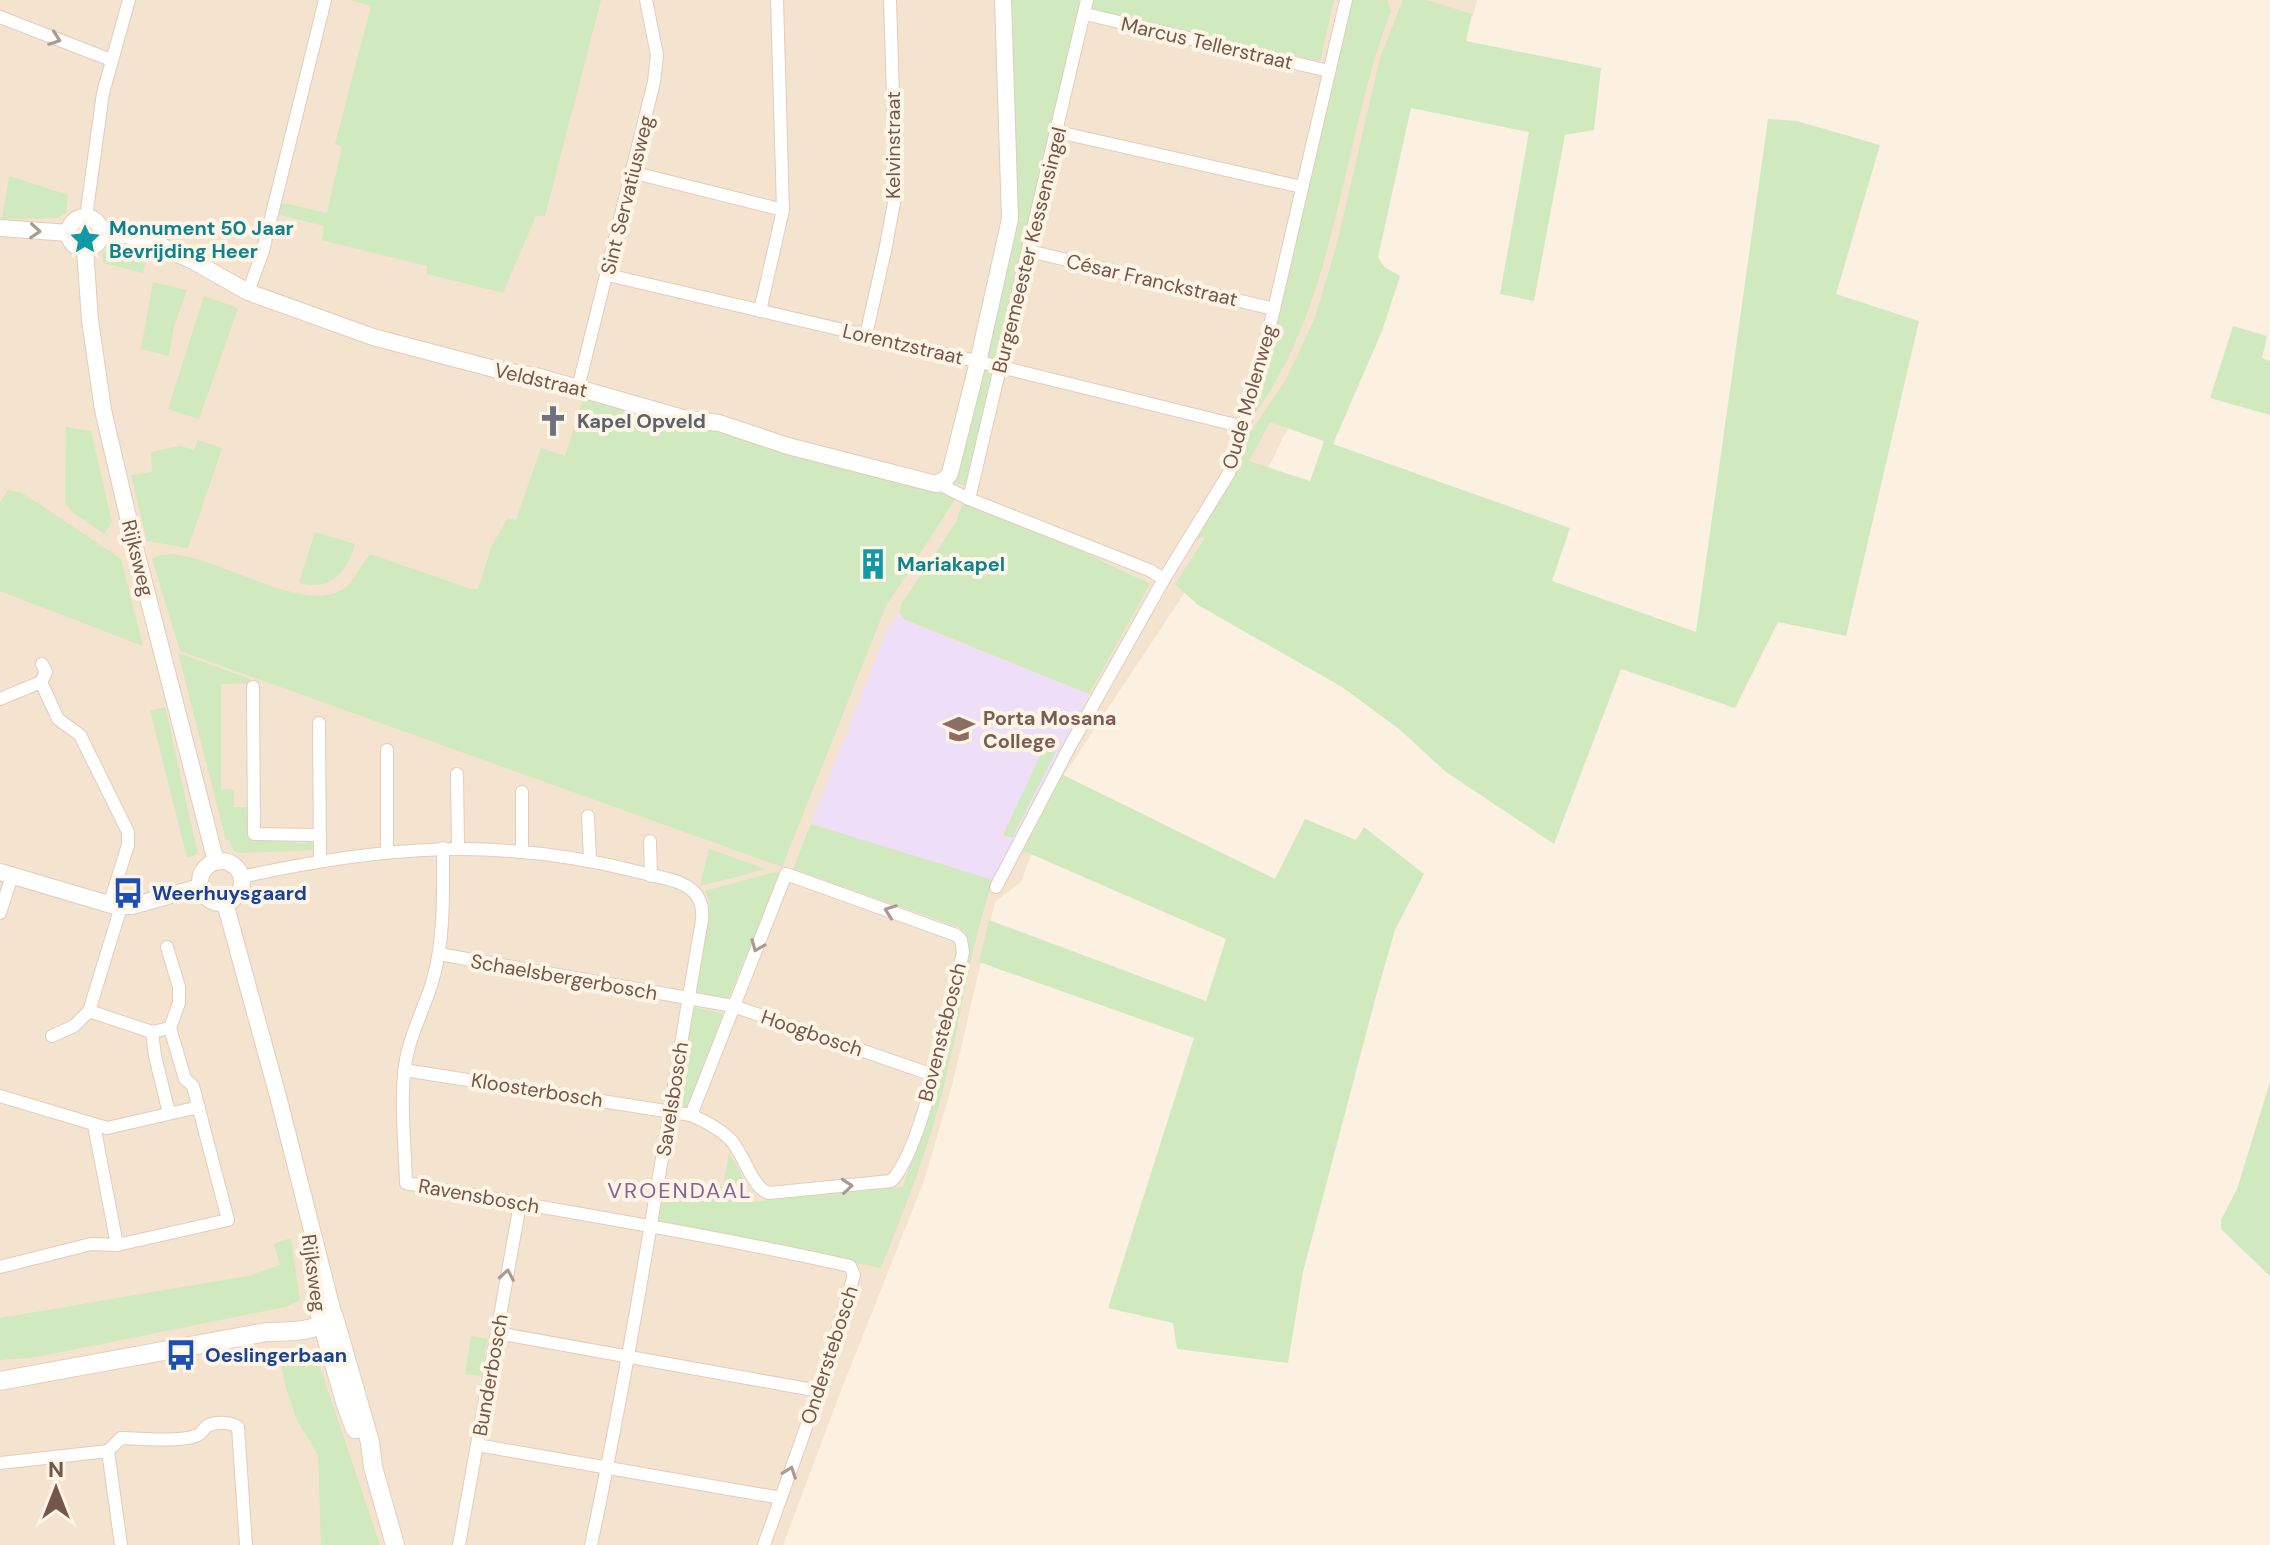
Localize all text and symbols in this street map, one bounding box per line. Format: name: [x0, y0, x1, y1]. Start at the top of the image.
street label: Marcus Tellerstraat: [1119, 11, 1296, 75]
one-way arrow: [47, 29, 61, 46]
street label: Kelvinstraat: [880, 91, 906, 199]
street label: Sint Servatiusweg: [595, 113, 659, 277]
street label: Burgemeester Kessensingel: [986, 124, 1072, 376]
place label: Monument 50 Jaar Bevrijding Heer: [109, 215, 294, 264]
one-way arrow: [29, 222, 42, 239]
place icon: Monument 50 Jaar Bevrijding Heer: [68, 222, 102, 256]
street label: César Franckstraat: [1064, 248, 1240, 312]
street label: Lorentzstraat: [840, 317, 966, 371]
street label: Oude Molenweg: [1216, 322, 1282, 472]
street label: Veldstraat: [492, 357, 590, 403]
church icon: Kapel Opveld: [536, 404, 570, 438]
place label: Kapel Opveld: [577, 408, 706, 434]
street label: Rijksweg: [116, 517, 160, 599]
building icon: Mariakapel: [856, 547, 890, 581]
place label: Mariakapel: [897, 551, 1005, 577]
place label: Porta Mosana College: [983, 705, 1117, 754]
school or university icon: Porta Mosana College: [942, 712, 976, 746]
bus stop icon: Weerhuysgaard: [111, 876, 145, 910]
place label: Weerhuysgaard: [152, 880, 307, 906]
one-way arrow: [884, 904, 898, 921]
one-way arrow: [750, 938, 767, 952]
street label: Schaelsbergerbosch: [469, 948, 659, 1006]
street label: Bovenstebosch: [912, 960, 972, 1104]
street label: Hoogbosch: [758, 1004, 866, 1062]
street label: Savelsbosch: [650, 1040, 694, 1158]
street label: Kloosterbosch: [469, 1067, 605, 1113]
street label: Ravensbosch: [416, 1173, 542, 1219]
district label: VROENDAAL: [607, 1176, 753, 1205]
one-way arrow: [841, 1178, 854, 1195]
street label: Rijksweg: [296, 1233, 332, 1313]
one-way arrow: [498, 1268, 515, 1282]
street label: Onderstebosch: [794, 1282, 864, 1428]
street label: Bunderbosch: [466, 1312, 514, 1438]
bus stop icon: Oeslingerbaan: [164, 1338, 198, 1372]
place label: Oeslingerbaan: [205, 1342, 347, 1368]
north arrow: [16, 1449, 96, 1529]
text: N: [48, 1455, 64, 1484]
one-way arrow: [781, 1465, 797, 1479]

